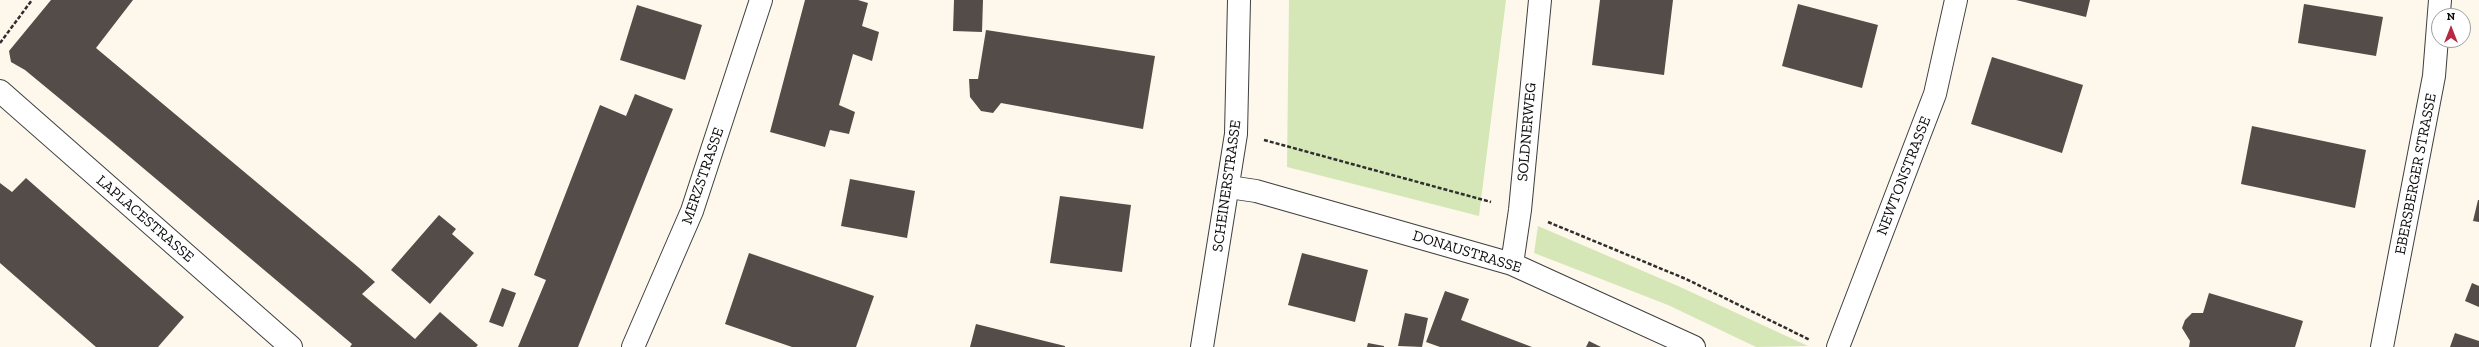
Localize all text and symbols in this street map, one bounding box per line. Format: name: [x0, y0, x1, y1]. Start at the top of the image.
north arrow: [2431, 8, 2471, 48]
text: N: [2447, 10, 2455, 23]
street label: SOLDNERWEG: [1514, 82, 1540, 182]
street label: EBERSBERGER STRASSE: [2392, 92, 2440, 256]
street label: NEWTONSTRASSE: [1873, 114, 1935, 238]
street label: SCHEINERSTRASSE: [1209, 119, 1245, 253]
street label: MERZSTRASSE: [678, 125, 728, 227]
street label: LAPLACESTRASSE: [92, 172, 198, 266]
street label: DONAUSTRASSE: [1410, 227, 1524, 277]

